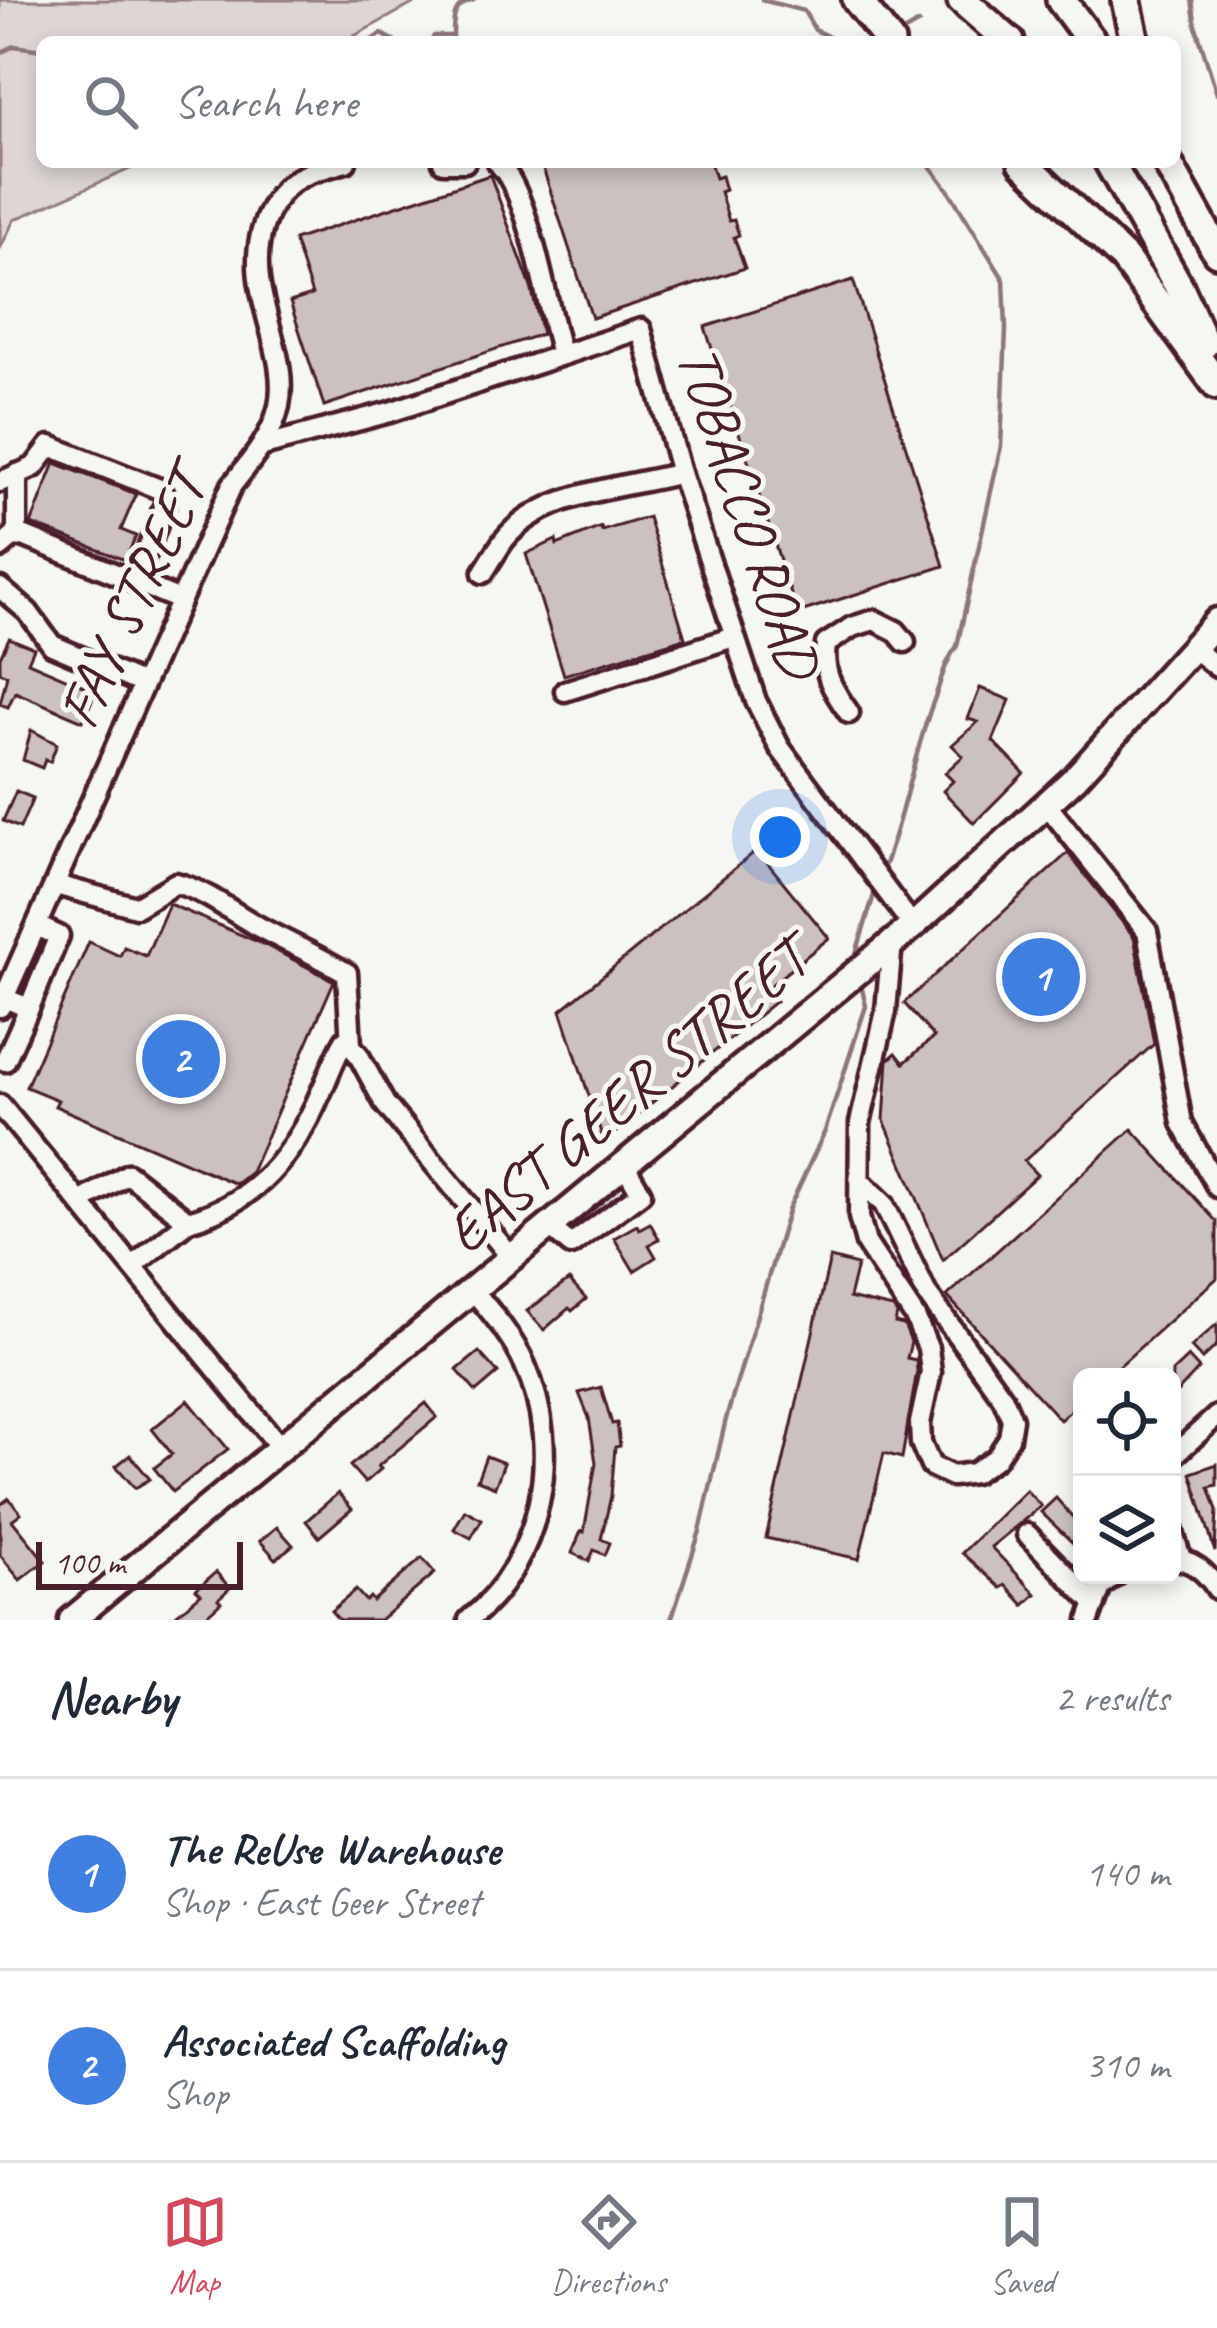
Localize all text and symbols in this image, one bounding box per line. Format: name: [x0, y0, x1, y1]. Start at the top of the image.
search box: [36, 36, 1181, 168]
icon: search: [78, 69, 144, 135]
text: Search here: [174, 74, 357, 131]
street label: TOBACCO ROAD: [660, 336, 840, 691]
street label: FAY STREET: [40, 446, 230, 739]
your location: [750, 807, 810, 867]
street label: EAST GEER STREET: [429, 913, 834, 1270]
pin: 1: [1002, 932, 1080, 1022]
pin: 2: [142, 1014, 220, 1104]
map controls: [1073, 1368, 1181, 1584]
button: locate: [1073, 1368, 1181, 1476]
button: layers: [1073, 1476, 1181, 1584]
scale bar: [36, 1536, 243, 1589]
text: 100 m: [54, 1542, 125, 1584]
text: Nearby: [48, 1666, 176, 1730]
text: 2 results: [1055, 1674, 1169, 1723]
text: The ReUse Warehouse: [162, 1821, 500, 1878]
text: 1: [78, 1849, 96, 1898]
text: 140 m: [1085, 1849, 1169, 1898]
text: Shop · East Geer Street: [162, 1878, 480, 1927]
text: Associated Scaffolding: [162, 2013, 505, 2070]
text: 2: [78, 2041, 96, 2090]
text: 310 m: [1085, 2041, 1169, 2090]
text: Shop: [162, 2070, 228, 2119]
tab: Map: [162, 2189, 228, 2303]
tab: Directions: [551, 2189, 666, 2303]
tab: Saved: [989, 2189, 1055, 2303]

